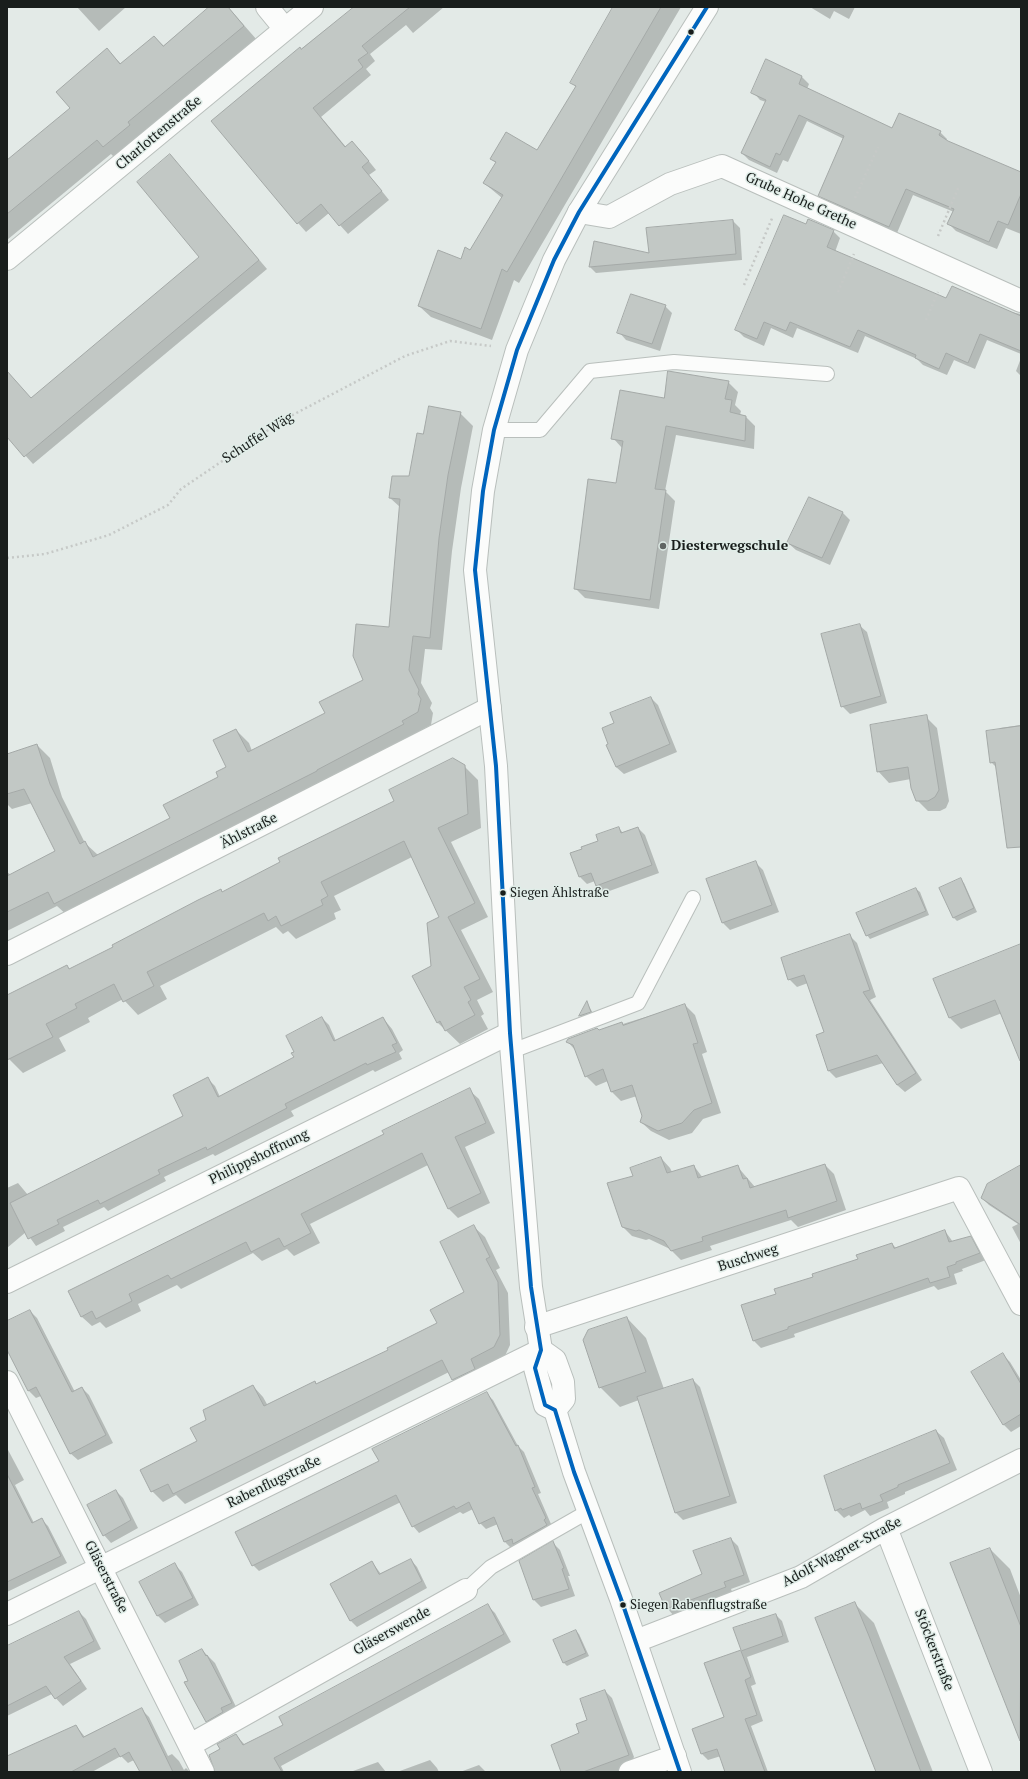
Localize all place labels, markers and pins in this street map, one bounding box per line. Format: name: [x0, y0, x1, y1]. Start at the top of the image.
unlabelled marker: [686, 27, 696, 37]
place label: Diesterwegschule: [671, 538, 788, 554]
marker: Diesterwegschule: [658, 541, 668, 551]
place label: Siegen Ählstraße: [510, 885, 609, 901]
marker: Siegen Ählstraße: [498, 888, 508, 898]
place label: Siegen Rabenflugstraße: [630, 1597, 767, 1613]
marker: Siegen Rabenflugstraße: [618, 1600, 628, 1610]

